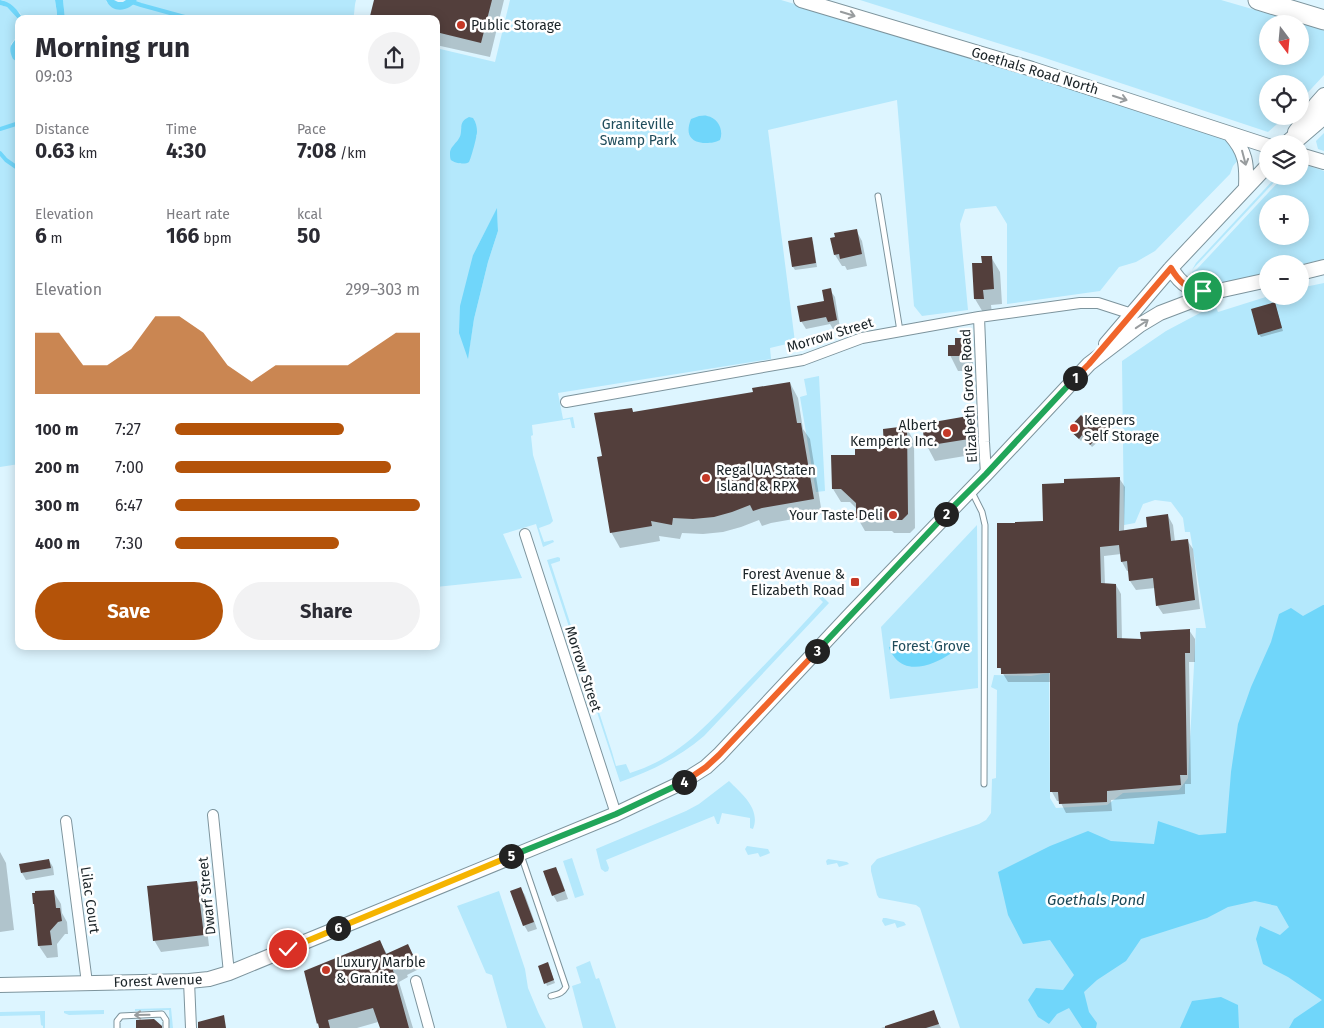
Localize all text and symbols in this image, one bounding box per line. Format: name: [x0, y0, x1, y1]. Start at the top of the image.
one-way arrow: [839, 9, 855, 19]
north arrow: [1259, 15, 1309, 65]
map controls: [1259, 15, 1309, 305]
place label: Public Storage: [471, 17, 561, 34]
marker: Public Storage: [455, 19, 467, 31]
text: Morning run: [35, 31, 190, 64]
button: share: [368, 32, 420, 84]
street label: Goethals Road North: [969, 44, 1101, 98]
text: 09:03: [35, 67, 73, 86]
button: locate: [1259, 75, 1309, 125]
one-way arrow: [1112, 93, 1128, 103]
park label: Graniteville Swamp Park: [600, 116, 677, 149]
text: Distance: [35, 121, 89, 138]
text: Time: [166, 121, 197, 138]
text: Pace: [297, 121, 326, 138]
button: layers: [1259, 135, 1309, 185]
text: 0.63: [35, 138, 75, 164]
text: 4:30: [166, 138, 206, 164]
text: 7:08: [297, 138, 336, 164]
text: km: [75, 145, 98, 162]
text: /km: [336, 145, 367, 162]
one-way arrow: [1240, 150, 1249, 166]
button: +: [1259, 195, 1309, 245]
text: Elevation: [35, 206, 94, 223]
text: Heart rate: [166, 206, 230, 223]
text: kcal: [297, 206, 322, 223]
text: 6: [35, 223, 47, 249]
text: 166: [166, 223, 199, 249]
text: 50: [297, 223, 321, 249]
text: m: [47, 230, 63, 247]
text: bpm: [199, 230, 232, 247]
button: −: [1259, 255, 1309, 305]
pin: [1182, 270, 1224, 312]
icon: arrive: [1189, 277, 1217, 305]
text: Elevation: [35, 280, 102, 299]
text: 299–303 m: [345, 280, 420, 299]
street label: Morrow Street: [785, 314, 876, 356]
one-way arrow: [1135, 319, 1149, 329]
street label: Elizabeth Grove Road: [957, 329, 981, 463]
pin: 1: [1062, 366, 1088, 390]
text: 1: [1072, 370, 1079, 387]
place label: Keepers Self Storage: [1084, 412, 1160, 445]
place label: Albert Kemperle Inc.: [850, 417, 938, 450]
text: 100 m: [35, 420, 78, 439]
text: 7:27: [115, 420, 141, 439]
marker: Keepers Self Storage: [1068, 422, 1080, 434]
marker: Albert Kemperle Inc.: [941, 427, 953, 439]
text: 200 m: [35, 458, 79, 477]
text: 7:00: [115, 458, 144, 477]
place label: Regal UA Staten Island & RPX: [716, 462, 816, 495]
marker: Regal UA Staten Island & RPX: [700, 472, 712, 484]
text: 300 m: [35, 496, 79, 515]
text: 6:47: [115, 496, 143, 515]
pin: 2: [934, 502, 958, 526]
text: 2: [943, 506, 950, 523]
place label: Your Taste Deli: [789, 507, 883, 524]
marker: Your Taste Deli: [887, 509, 899, 521]
text: 400 m: [35, 534, 80, 553]
text: 7:30: [115, 534, 143, 553]
place label: Forest Avenue & Elizabeth Road: [742, 566, 845, 599]
marker: Forest Avenue & Elizabeth Road: [849, 576, 861, 588]
button: Save: [35, 582, 223, 640]
button: Share: [233, 582, 420, 640]
street label: Morrow Street: [561, 624, 605, 715]
pin: 3: [804, 638, 830, 664]
park label: Forest Grove: [892, 638, 970, 655]
text: 3: [814, 643, 821, 660]
pin: 4: [672, 770, 696, 794]
text: 4: [681, 774, 688, 791]
pin: 5: [498, 844, 524, 868]
text: 5: [508, 848, 515, 865]
street label: Dwarf Street: [194, 855, 220, 936]
street label: Lilac Court: [77, 865, 103, 935]
water label: Goethals Pond: [1047, 891, 1145, 909]
pin: 6: [326, 916, 350, 940]
text: 6: [335, 920, 342, 937]
pin: [267, 928, 309, 970]
icon: check: [274, 935, 302, 963]
place label: Luxury Marble & Granite: [336, 954, 426, 987]
marker: Luxury Marble & Granite: [320, 964, 332, 976]
street label: Forest Avenue: [113, 971, 203, 991]
one-way arrow: [134, 1010, 150, 1020]

